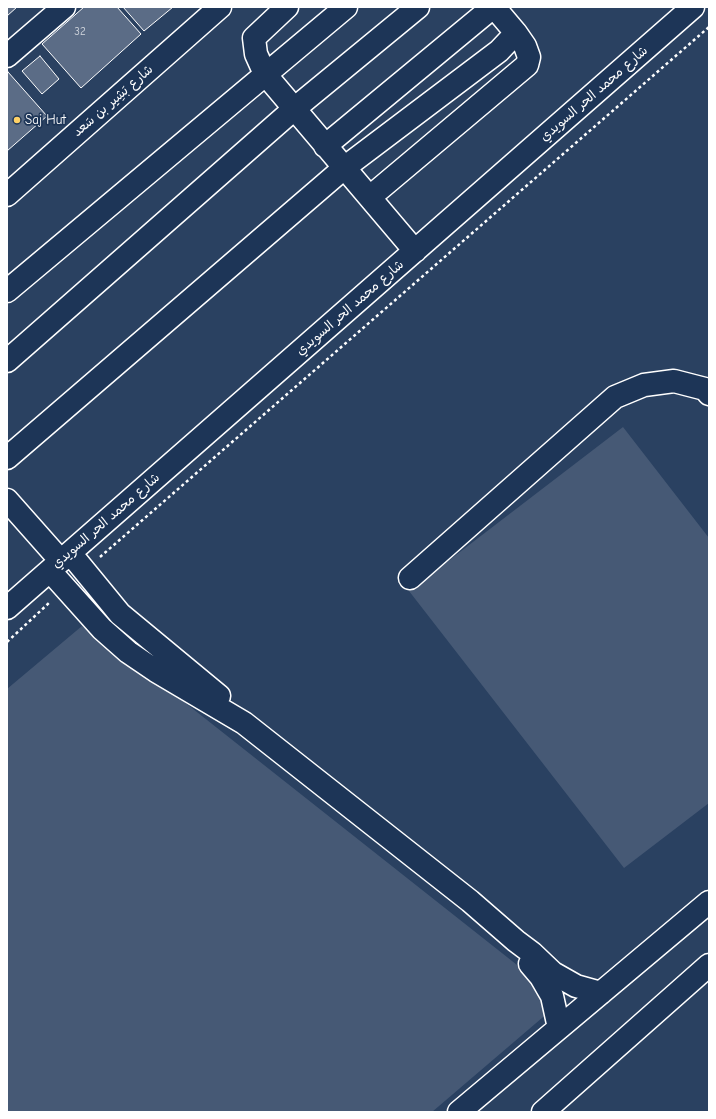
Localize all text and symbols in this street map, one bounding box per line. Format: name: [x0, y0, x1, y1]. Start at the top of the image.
house number: 32: [74, 25, 86, 39]
street label: شارع محمد الحر السويدي: [537, 43, 651, 145]
street label: شارع بَشِير بن سَعد: [70, 62, 156, 140]
place label: Saj Hut: [25, 112, 66, 128]
marker: Saj Hut: [12, 115, 22, 125]
street label: شارع محمد الحر السويدي: [293, 257, 407, 359]
street label: شارع محمد الحر السويدي: [49, 470, 163, 572]

